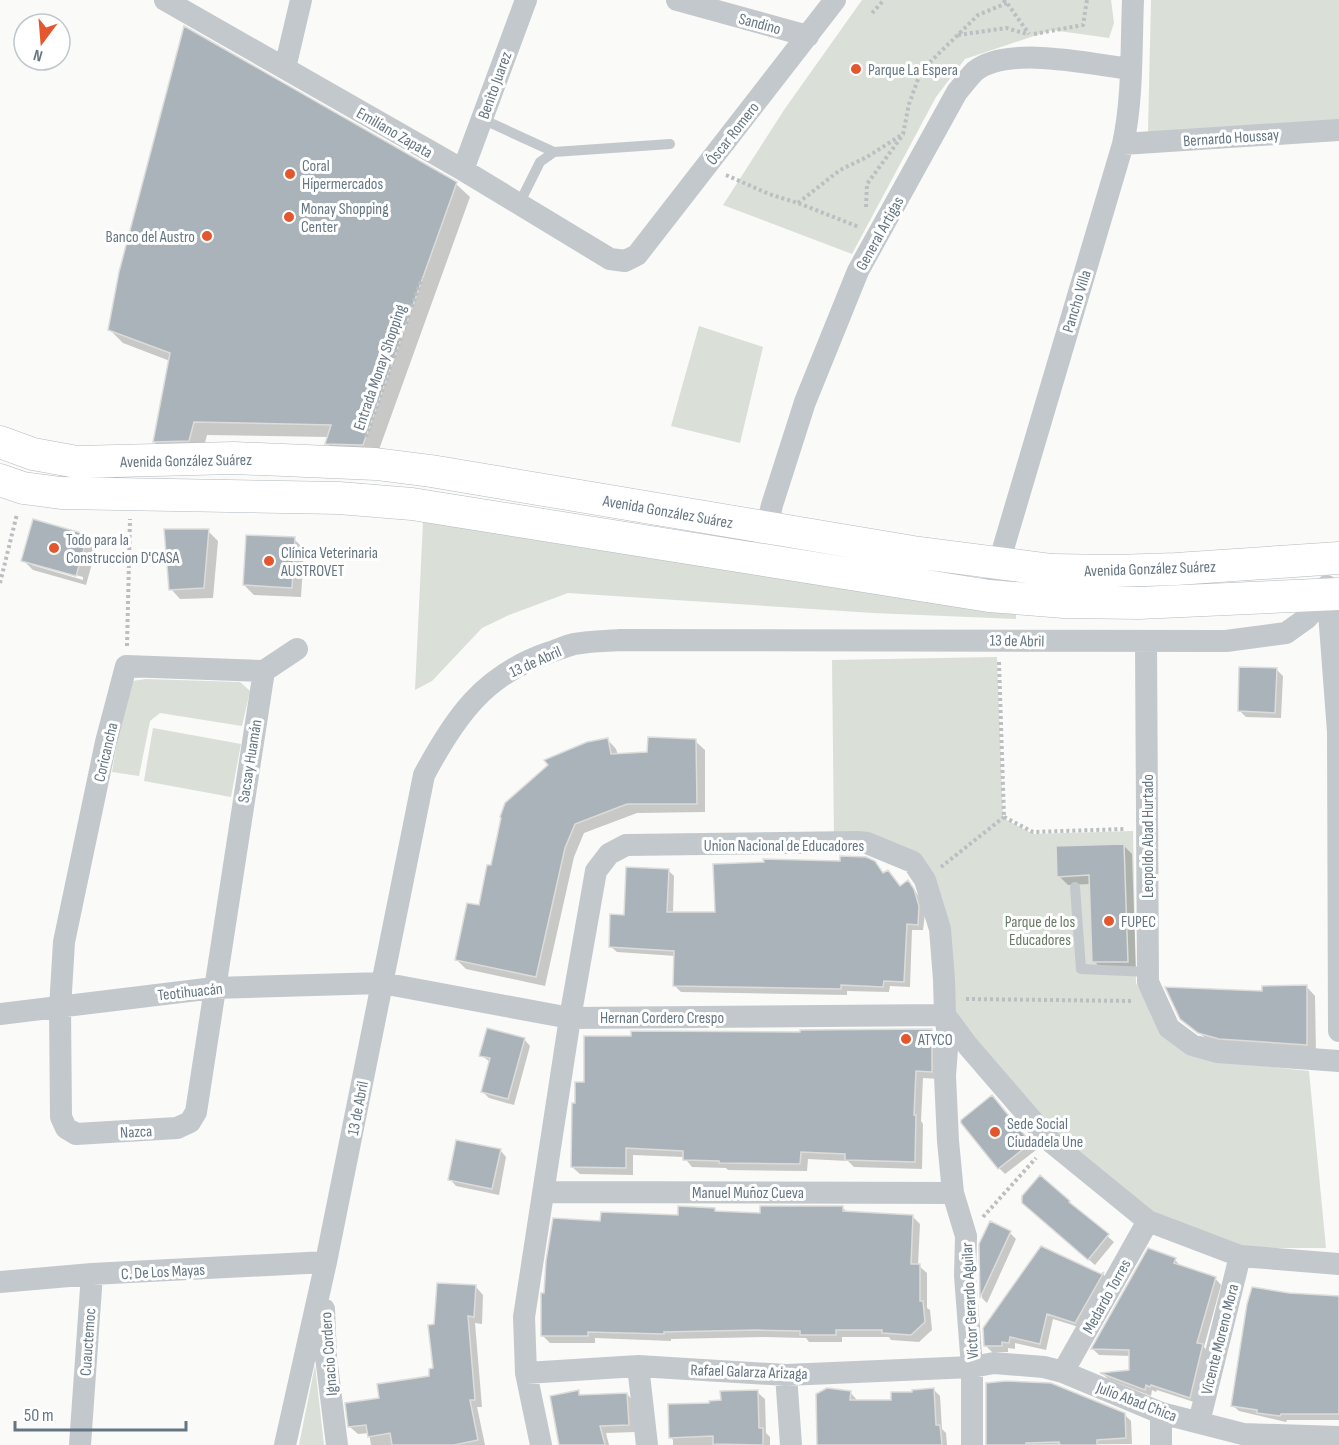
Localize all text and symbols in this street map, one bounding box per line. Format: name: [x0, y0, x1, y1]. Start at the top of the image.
street label: Sandino: [736, 10, 783, 39]
north arrow: [12, 12, 72, 72]
text: N: [32, 45, 45, 65]
street label: Benito Juarez: [475, 49, 516, 122]
place label: Parque La Espera: [868, 61, 958, 80]
marker: Parque La Espera: [849, 62, 863, 76]
street label: Óscar Romero: [703, 99, 764, 169]
street label: Emiliano Zapata: [353, 104, 436, 163]
street label: Bernardo Houssay: [1182, 126, 1280, 151]
place label: Coral Hipermercados: [302, 157, 383, 194]
marker: Coral Hipermercados: [283, 167, 297, 181]
street label: General Artigas: [852, 193, 909, 274]
place label: Monay Shopping Center: [301, 200, 389, 237]
marker: Monay Shopping Center: [282, 210, 296, 224]
place label: Banco del Austro: [106, 228, 195, 247]
marker: Banco del Austro: [200, 229, 214, 243]
street label: Pancho Villa: [1059, 268, 1096, 335]
street label: Entrada Monay Shopping: [350, 302, 411, 433]
street label: Avenida González Suárez: [119, 451, 252, 472]
street label: Avenida González Suárez: [600, 492, 734, 533]
place label: Todo para la Construccion D'CASA: [66, 531, 180, 568]
marker: Todo para la Construccion D'CASA: [47, 541, 61, 555]
place label: Clínica Veterinaria AUSTROVET: [280, 544, 378, 581]
marker: Clínica Veterinaria AUSTROVET: [262, 554, 276, 568]
street label: Avenida González Suárez: [1083, 558, 1216, 581]
street label: 13 de Abril: [989, 632, 1045, 651]
street label: 13 de Abril: [507, 643, 564, 682]
street label: Sacsay Huamán: [235, 718, 266, 804]
street label: Coricancha: [90, 721, 123, 784]
street label: Leopoldo Abad Hurtado: [1139, 774, 1158, 898]
street label: Union Nacional de Educadores: [704, 837, 864, 856]
park label: Parque de los Educadores: [1005, 913, 1075, 950]
place label: FUPEC: [1121, 913, 1156, 932]
marker: FUPEC: [1102, 914, 1116, 928]
street label: Teotihuacán: [157, 980, 224, 1005]
street label: Hernan Cordero Crespo: [600, 1009, 724, 1028]
place label: ATYCO: [917, 1031, 953, 1050]
marker: ATYCO: [899, 1032, 913, 1046]
street label: 13 de Abril: [344, 1080, 373, 1137]
place label: Sede Social Ciudadela Une: [1007, 1115, 1083, 1152]
street label: Nazca: [120, 1122, 153, 1143]
marker: Sede Social Ciudadela Une: [988, 1125, 1002, 1139]
street label: Manuel Muñoz Cueva: [692, 1184, 804, 1203]
street label: Víctor Gerardo Aguilar: [958, 1242, 983, 1360]
street label: Medardo Torres: [1079, 1256, 1136, 1337]
street label: C. De Los Mayas: [121, 1261, 206, 1284]
street label: Vicente Moreno Mora: [1198, 1282, 1243, 1397]
street label: Cuauctemoc: [77, 1308, 100, 1377]
street label: Ignacio Cordero: [317, 1311, 342, 1396]
street label: Rafael Galarza Arizaga: [690, 1361, 808, 1384]
street label: Julio Abad Chica: [1093, 1378, 1179, 1426]
scale bar: [15, 1394, 186, 1432]
text: 50 m: [24, 1405, 54, 1426]

